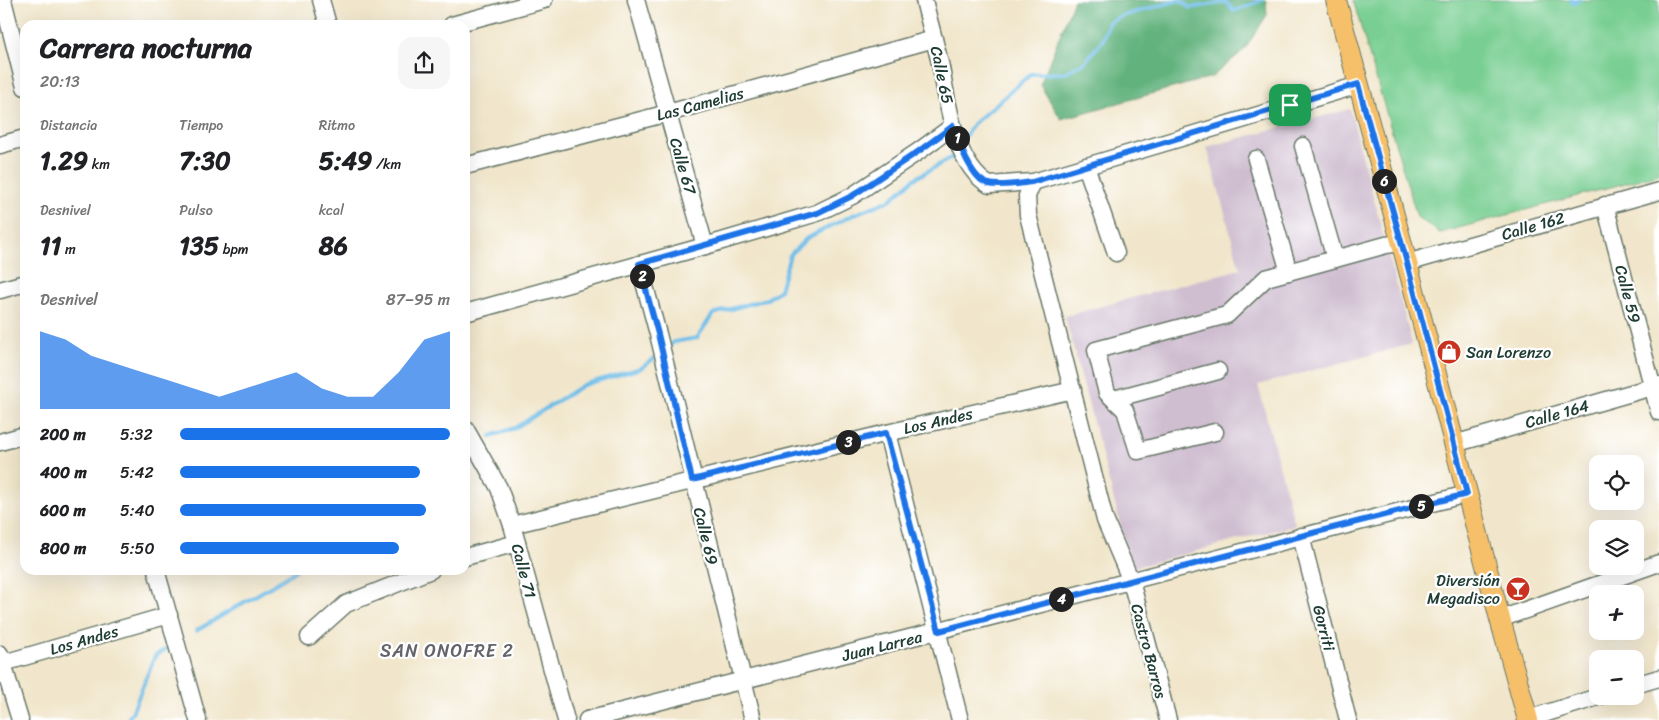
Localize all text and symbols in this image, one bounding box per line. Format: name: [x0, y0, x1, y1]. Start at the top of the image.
text: Carrera nocturna: [40, 23, 252, 72]
button: share: [398, 37, 450, 89]
street label: Calle 65: [922, 43, 962, 107]
text: 20:13: [40, 67, 80, 96]
street label: Las Camelias: [653, 78, 748, 130]
pin: [1269, 84, 1311, 126]
icon: arrive: [1276, 91, 1304, 119]
text: Distancia: [40, 113, 97, 138]
text: Tiempo: [179, 113, 223, 138]
text: Ritmo: [319, 113, 355, 138]
pin: 1: [944, 126, 970, 150]
text: 1: [954, 126, 961, 151]
street label: Calle 67: [661, 134, 705, 199]
text: 1.29: [40, 138, 88, 183]
text: 7:30: [179, 138, 231, 183]
text: 5:49: [319, 138, 372, 183]
text: km: [88, 152, 110, 177]
text: /km: [372, 152, 401, 177]
pin: 6: [1372, 168, 1396, 194]
text: 6: [1381, 169, 1388, 194]
text: Desnivel: [40, 198, 91, 223]
text: Pulso: [179, 198, 213, 223]
text: kcal: [319, 198, 344, 223]
street label: Calle 162: [1498, 203, 1568, 249]
text: 11: [40, 223, 61, 268]
text: 135: [179, 223, 219, 268]
text: 86: [319, 223, 348, 268]
text: m: [61, 237, 76, 262]
text: bpm: [219, 237, 249, 262]
street label: Calle 59: [1606, 262, 1650, 326]
pin: 2: [630, 264, 654, 288]
text: 2: [638, 264, 647, 289]
text: Desnivel: [40, 285, 98, 314]
text: 87–95 m: [386, 285, 450, 314]
place label: San Lorenzo: [1466, 338, 1551, 367]
shop icon: San Lorenzo: [1436, 339, 1462, 365]
street label: Calle 164: [1522, 391, 1592, 437]
street label: Los Andes: [901, 399, 976, 443]
text: 200 m: [40, 420, 86, 449]
text: 5:32: [120, 420, 153, 449]
pin: 3: [836, 430, 860, 454]
text: 3: [845, 430, 852, 455]
map controls: [1589, 455, 1644, 705]
button: locate: [1589, 455, 1644, 510]
text: 400 m: [40, 458, 87, 487]
text: 5:42: [120, 458, 154, 487]
pin: 5: [1408, 494, 1434, 518]
text: 5: [1417, 494, 1426, 519]
text: 600 m: [40, 496, 86, 525]
text: 5:40: [120, 496, 155, 525]
street label: Calle 69: [685, 504, 727, 568]
button: layers: [1589, 520, 1644, 575]
text: 800 m: [40, 534, 86, 563]
text: 5:50: [120, 534, 155, 563]
street label: Calle 71: [503, 540, 545, 602]
place label: Diversión Megadisco: [1427, 566, 1500, 613]
bar icon: Diversión Megadisco: [1505, 576, 1531, 602]
button: +: [1589, 585, 1644, 640]
pin: 4: [1048, 586, 1074, 612]
text: 4: [1057, 587, 1066, 612]
street label: Castro Barros: [1122, 600, 1176, 702]
street label: Gorriti: [1304, 602, 1344, 655]
street label: Los Andes: [46, 616, 122, 664]
street label: Juan Larrea: [838, 622, 926, 670]
district label: SAN ONOFRE 2: [380, 635, 514, 667]
button: −: [1589, 650, 1644, 705]

